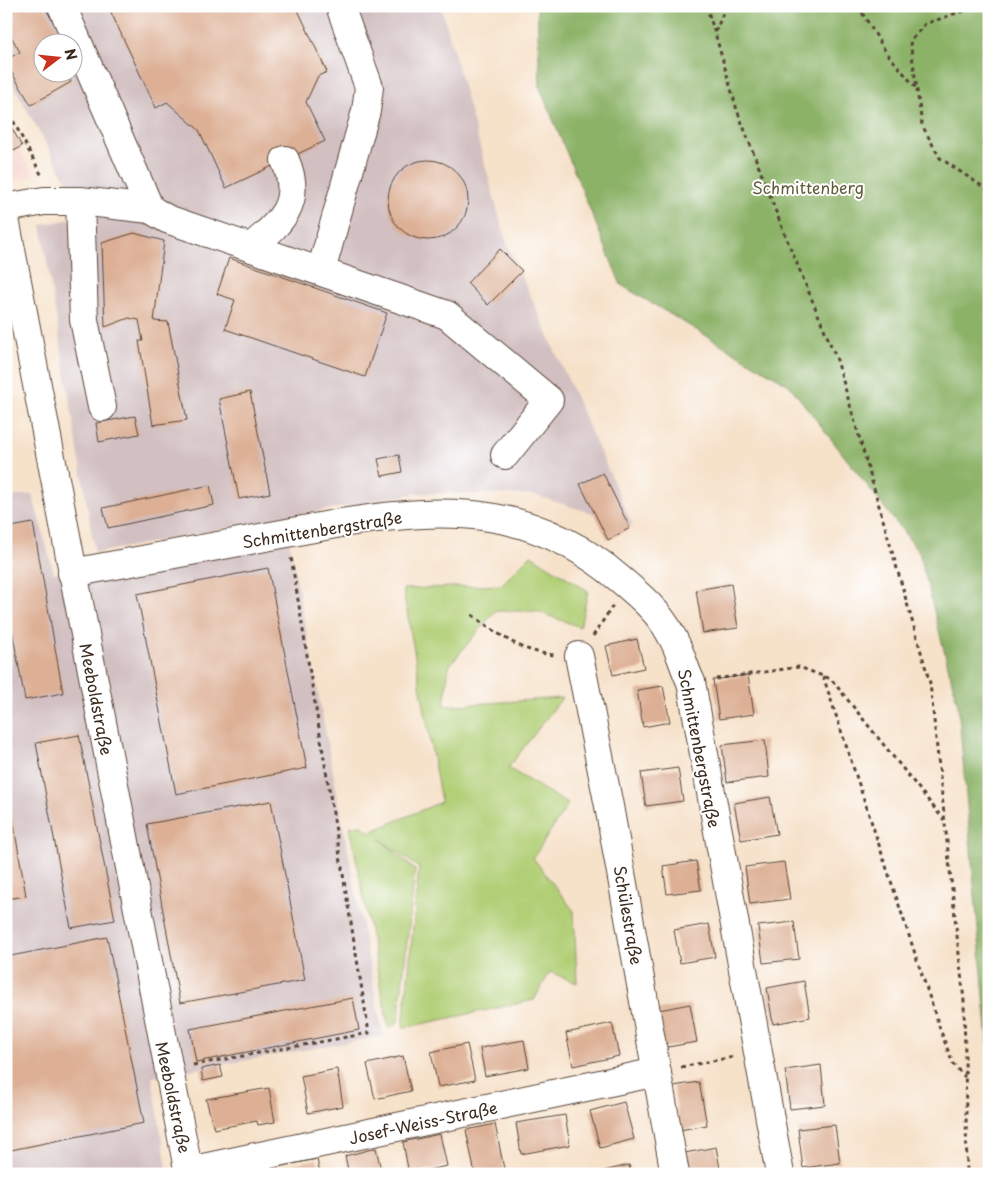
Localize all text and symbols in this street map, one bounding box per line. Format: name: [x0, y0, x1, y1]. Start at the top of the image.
north arrow: [32, 32, 82, 82]
text: N: [59, 46, 83, 63]
park label: Schmittenberg: [752, 175, 864, 199]
street label: Schmittenbergstraße: [240, 505, 404, 553]
street label: Meeboldstraße: [74, 641, 120, 757]
street label: Schmittenbergstraße: [673, 666, 727, 830]
street label: Schülestraße: [608, 863, 650, 967]
street label: Meeboldstraße: [150, 1039, 198, 1155]
street label: Josef-Weiss-Straße: [347, 1095, 499, 1149]

